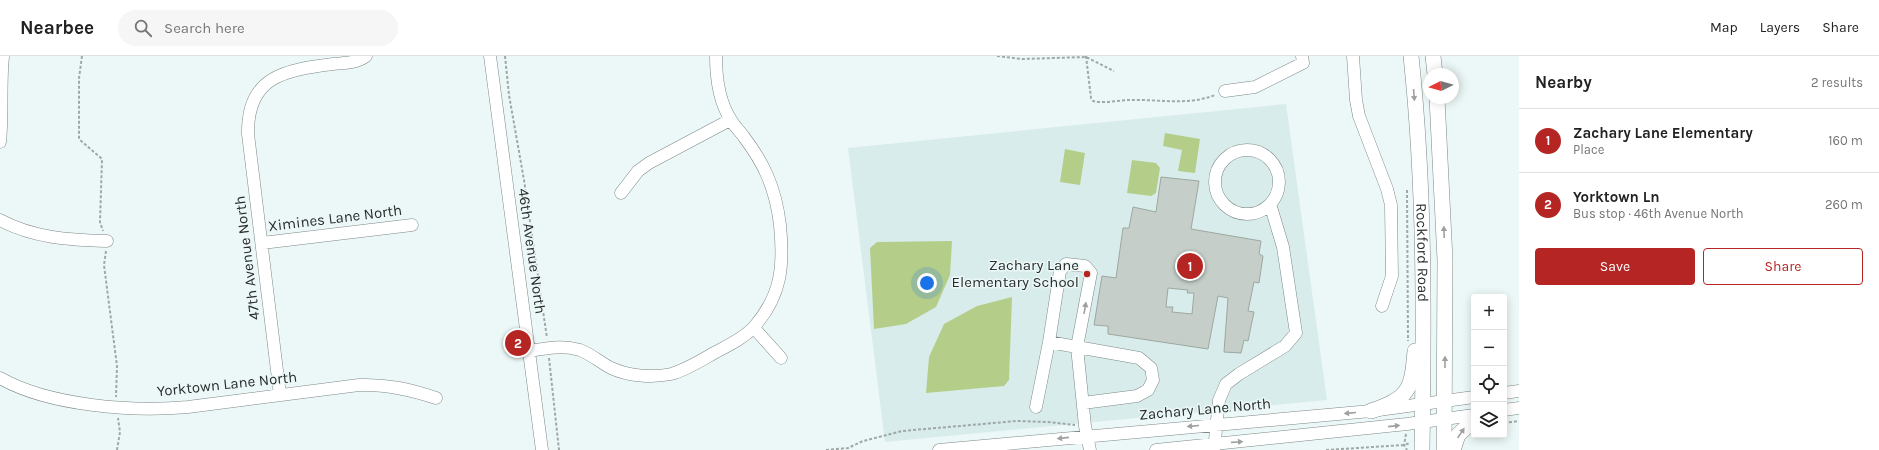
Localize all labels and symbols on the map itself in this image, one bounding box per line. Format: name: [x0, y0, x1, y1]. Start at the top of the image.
north arrow: [1423, 68, 1459, 104]
one-way arrow: [1411, 89, 1418, 101]
street label: 46th Avenue North: [514, 187, 550, 315]
street label: 47th Avenue North: [230, 195, 264, 321]
street label: Ximines Lane North: [267, 201, 403, 235]
street label: Rockford Road: [1412, 203, 1432, 302]
one-way arrow: [1441, 225, 1447, 238]
pin: 1: [1177, 251, 1203, 281]
place label: Zachary Lane Elementary School: [952, 256, 1079, 291]
marker: Zachary Lane Elementary School: [1082, 269, 1092, 279]
your location: [917, 273, 937, 293]
one-way arrow: [1082, 302, 1088, 315]
pin: 2: [505, 328, 531, 358]
one-way arrow: [1442, 355, 1448, 368]
street label: Yorktown Lane North: [156, 368, 298, 400]
street label: Zachary Lane North: [1138, 394, 1272, 424]
one-way arrow: [1344, 410, 1356, 417]
one-way arrow: [1187, 423, 1199, 430]
one-way arrow: [1388, 423, 1400, 429]
one-way arrow: [1457, 428, 1465, 438]
one-way arrow: [1057, 435, 1069, 441]
one-way arrow: [1231, 439, 1243, 445]

